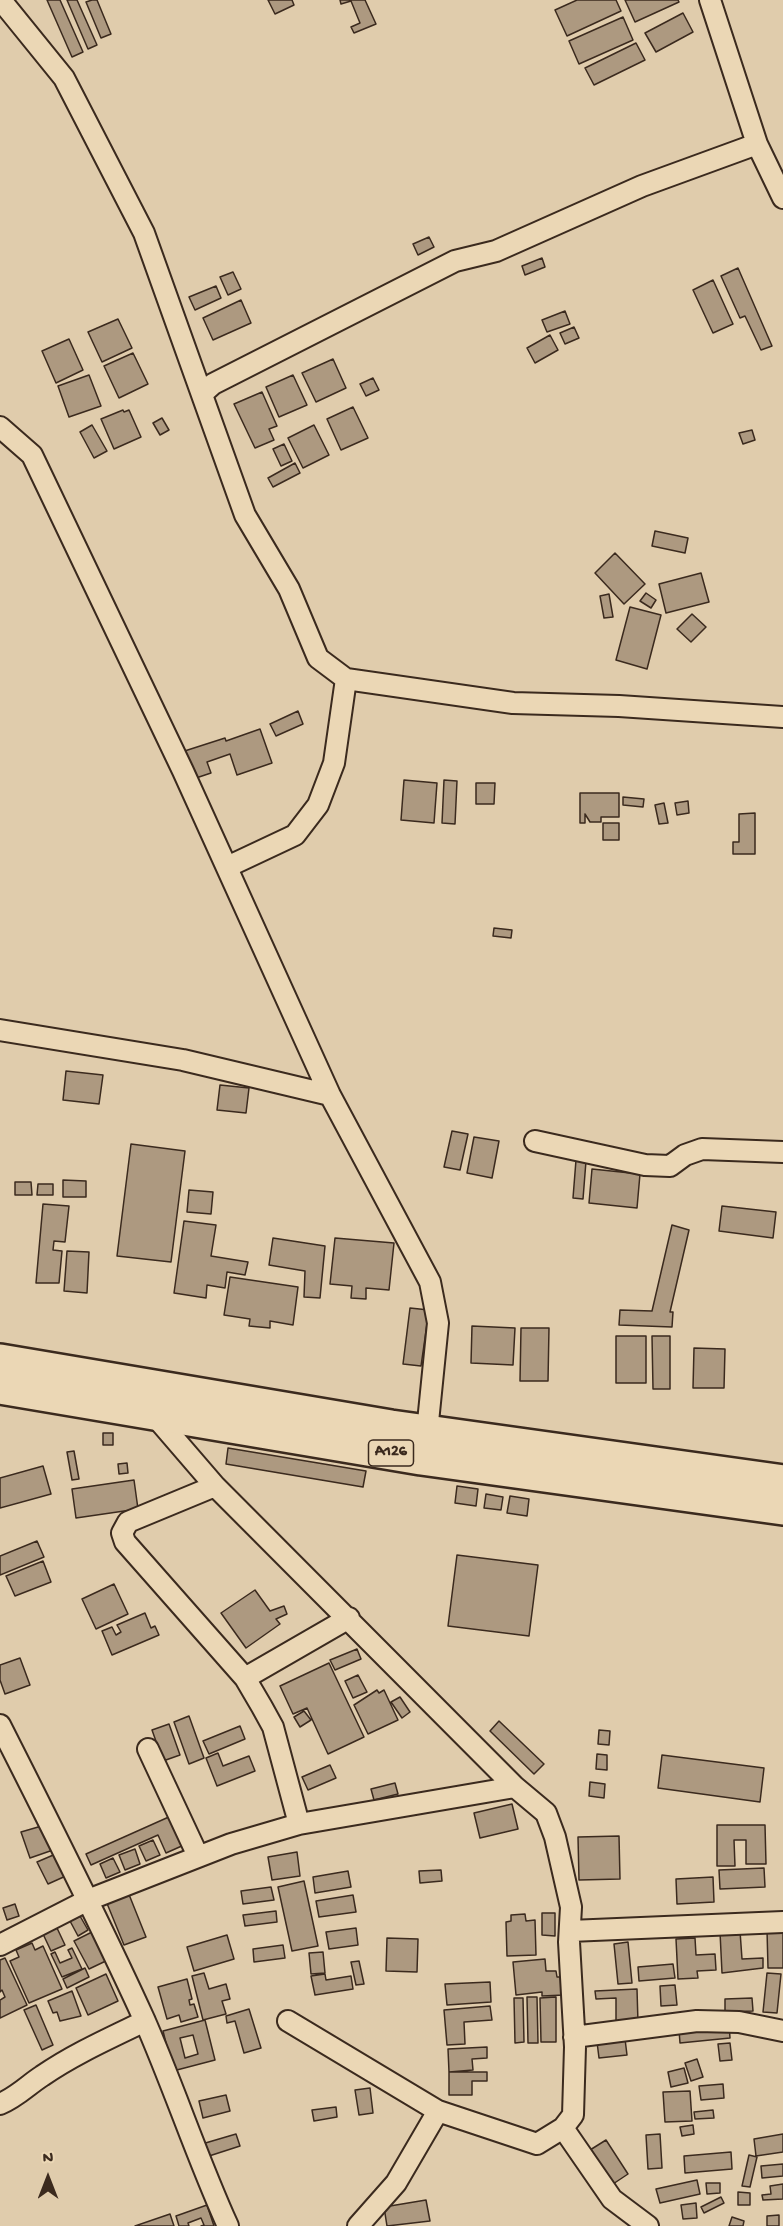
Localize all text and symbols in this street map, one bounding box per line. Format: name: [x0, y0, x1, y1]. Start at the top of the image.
road number: A126: [368, 1440, 414, 1466]
north arrow: [18, 2148, 78, 2208]
text: N: [43, 2150, 53, 2169]

